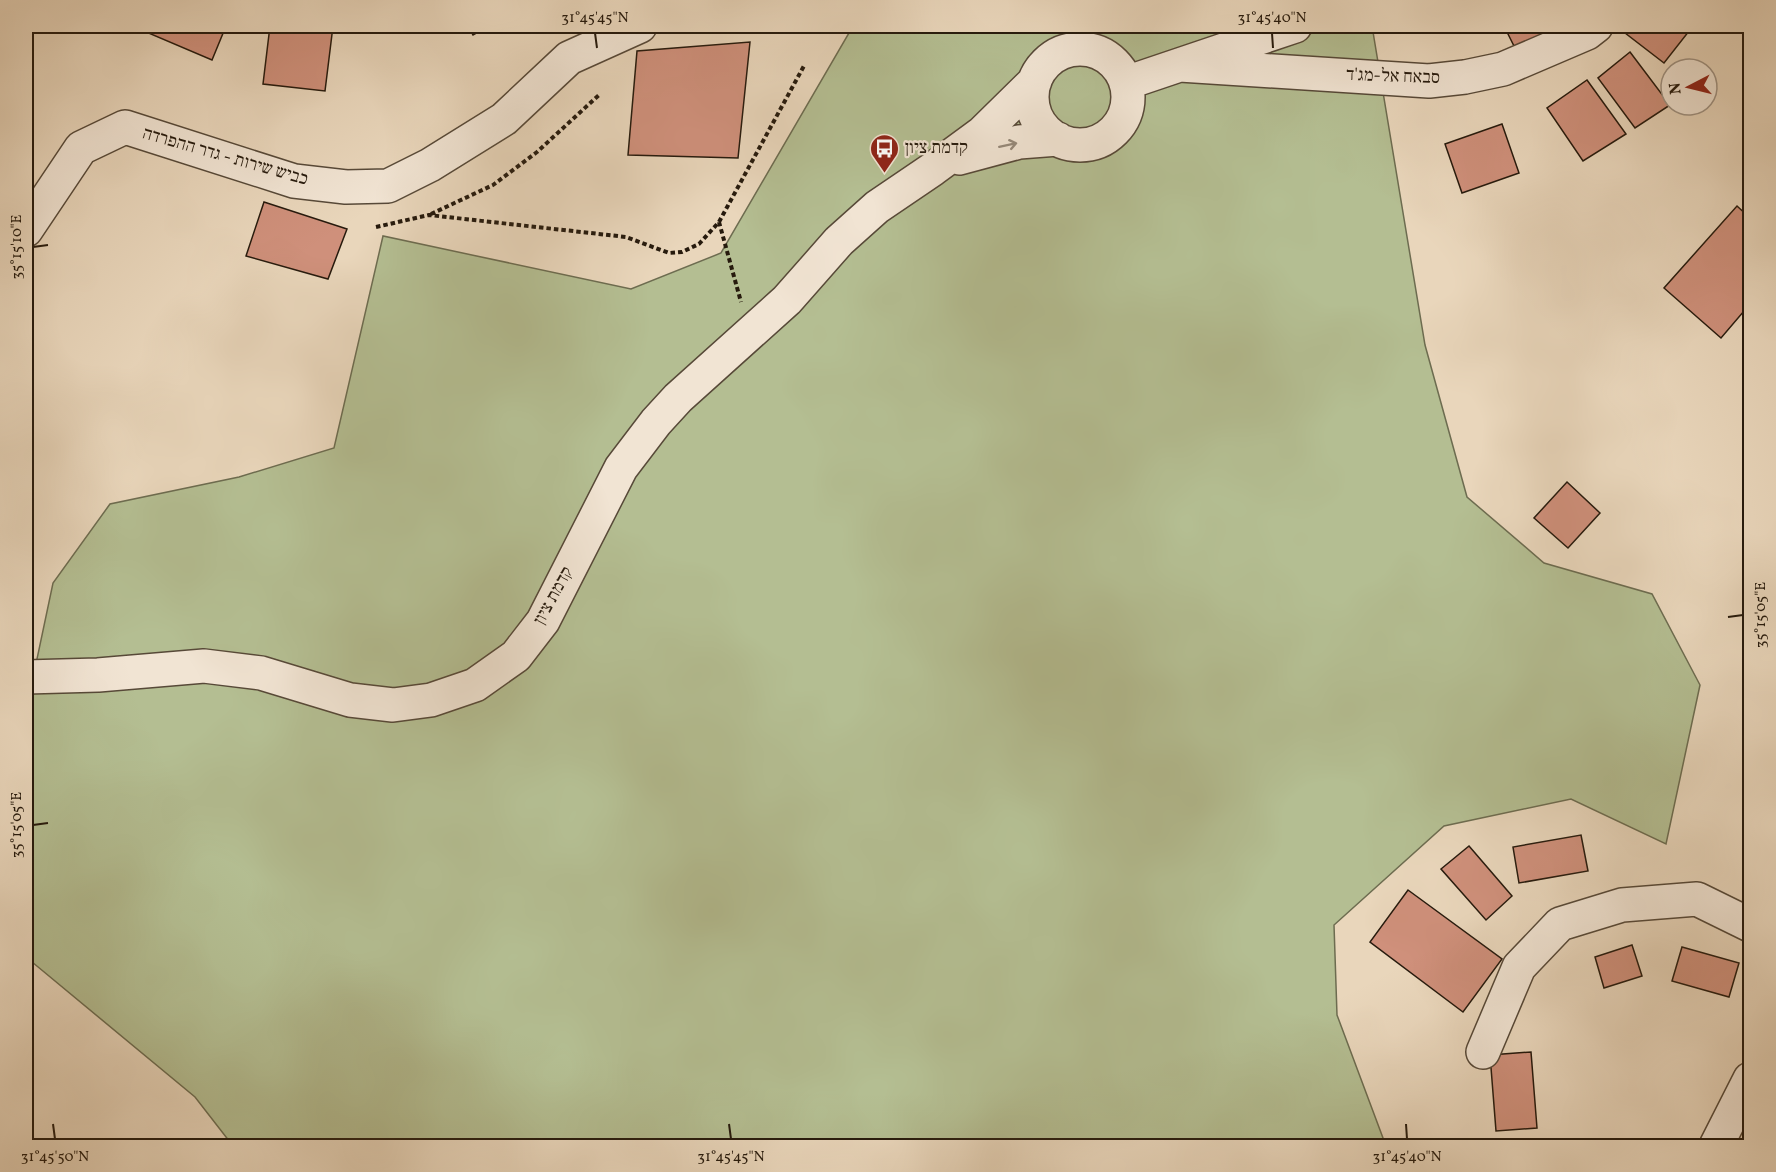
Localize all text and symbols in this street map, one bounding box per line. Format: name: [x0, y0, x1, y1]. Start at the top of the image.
text: 31°45'45"N: [561, 8, 629, 29]
text: 31°45'40"N: [1237, 8, 1307, 29]
north arrow: [1659, 57, 1719, 117]
street label: סבאח אל-מג'ד: [1346, 63, 1440, 91]
text: N: [1664, 81, 1688, 96]
street label: כביש שירות - גדר ההפרדה: [139, 121, 311, 193]
bus stop icon: קדמת ציון: [868, 132, 900, 174]
place label: קדמת ציון: [905, 136, 968, 161]
one-way arrow: [999, 138, 1018, 150]
text: 35°15'10"E: [7, 214, 28, 280]
street label: קדמת ציון: [528, 562, 580, 630]
text: 35°15'05"E: [1751, 582, 1772, 648]
text: 35°15'05"E: [7, 792, 28, 858]
text: 31°45'50"N: [21, 1147, 89, 1168]
text: 31°45'45"N: [697, 1147, 765, 1168]
text: 31°45'40"N: [1372, 1147, 1442, 1168]

